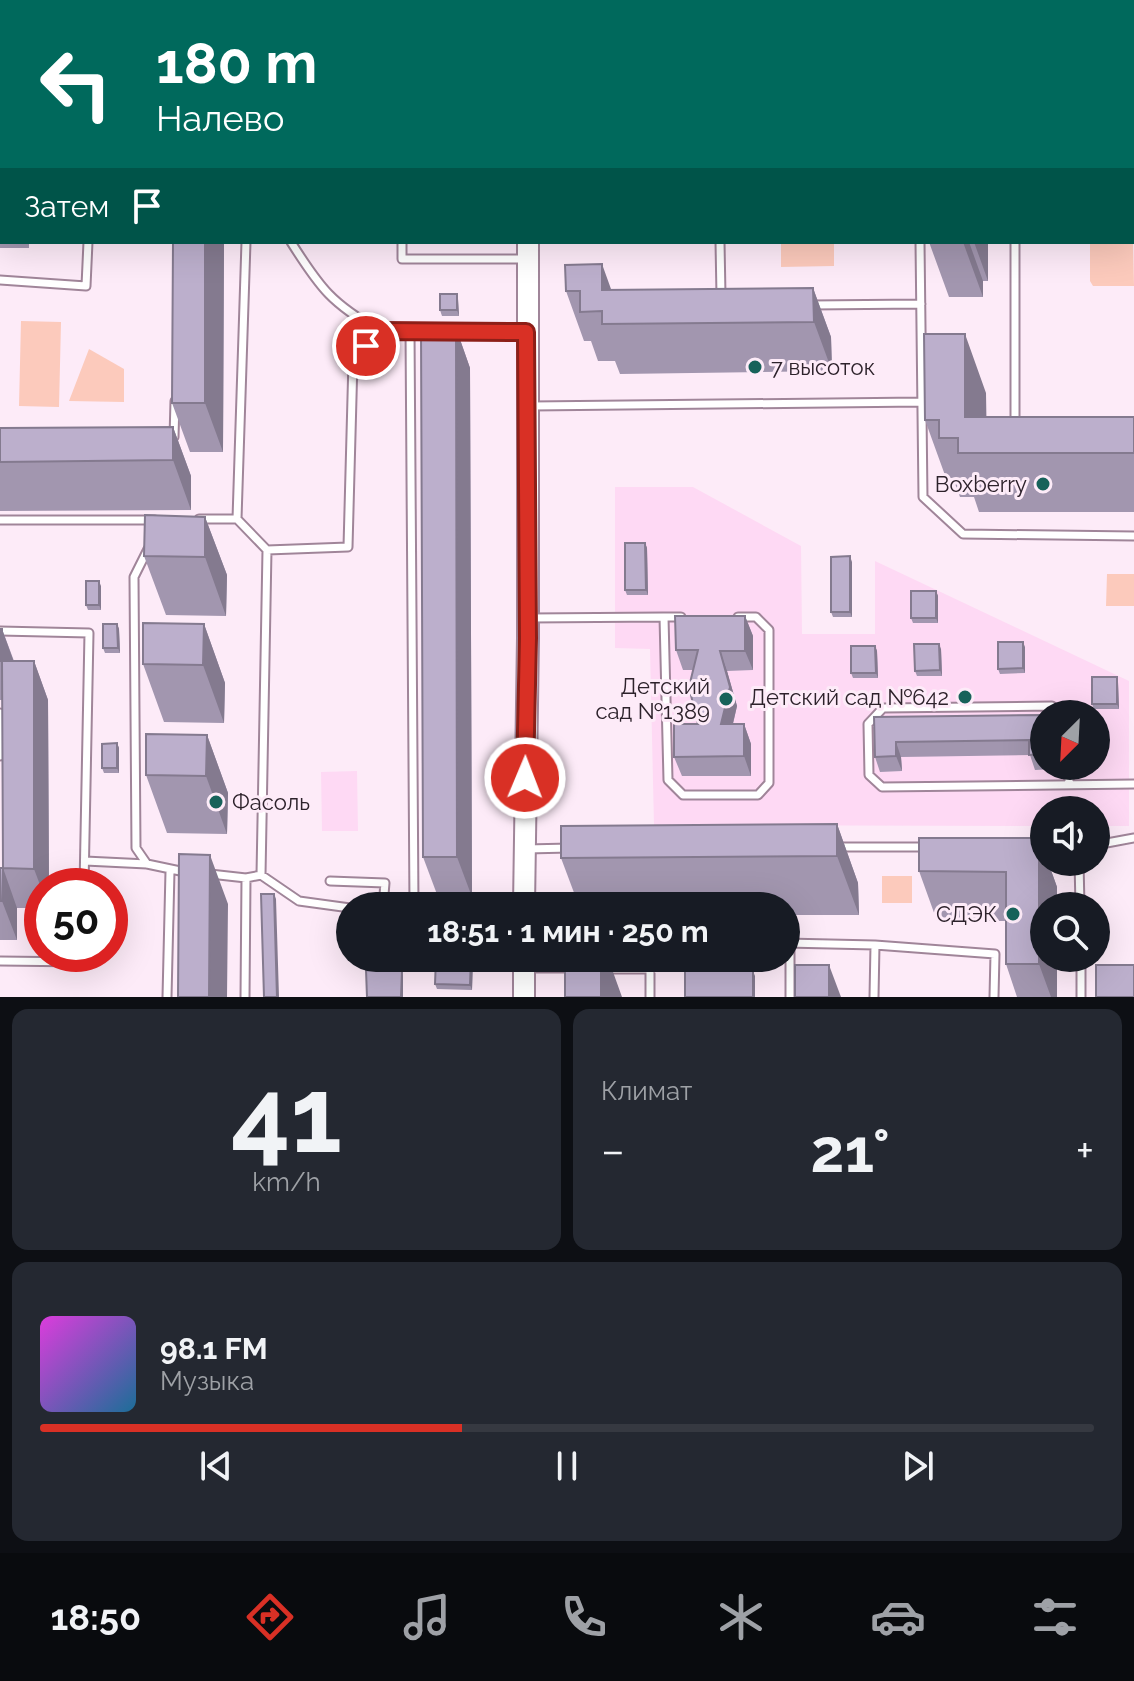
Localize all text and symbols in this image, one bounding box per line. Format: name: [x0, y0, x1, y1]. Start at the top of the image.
text: 180 m: [156, 30, 317, 96]
icon: left: [24, 32, 128, 136]
text: Налево: [156, 97, 284, 139]
icon: arrive: [125, 184, 169, 228]
text: Затем: [24, 189, 109, 224]
pin: [332, 312, 400, 380]
icon: arrive: [344, 324, 388, 368]
place label: 7 высоток: [771, 354, 875, 380]
marker: 7 высоток: [746, 358, 764, 376]
place label: Boxberry: [935, 471, 1027, 497]
marker: Boxberry: [1034, 475, 1052, 493]
place label: Детский сад №1389: [595, 673, 710, 724]
place label: Детский сад №642: [750, 684, 949, 710]
marker: Детский сад №642: [956, 688, 974, 706]
marker: Детский сад №1389: [717, 690, 735, 708]
north arrow: [1030, 700, 1110, 780]
map controls: [1030, 700, 1110, 972]
position arrow: [483, 736, 567, 820]
place label: Фасоль: [232, 789, 310, 815]
marker: Фасоль: [207, 793, 225, 811]
button: sound: [1030, 796, 1110, 876]
speed limit sign: 50: [24, 868, 128, 972]
button: search: [1030, 892, 1110, 972]
place label: СДЭК: [936, 901, 997, 927]
marker: СДЭК: [1004, 905, 1022, 923]
text: 18:51 · 1 мин · 250 m: [427, 914, 709, 949]
text: 41: [231, 1054, 342, 1176]
text: Климат: [601, 1076, 692, 1106]
text: 21°: [811, 1116, 890, 1186]
text: −: [601, 1125, 625, 1176]
text: +: [1076, 1125, 1094, 1176]
text: km/h: [252, 1167, 321, 1197]
text: 98.1 FM: [160, 1331, 268, 1366]
text: Музыка: [160, 1366, 254, 1396]
icon: previous: [194, 1444, 238, 1488]
icon: pause: [545, 1444, 589, 1488]
icon: next: [896, 1444, 940, 1488]
icon: directions: [242, 1589, 298, 1645]
icon: music: [399, 1589, 455, 1645]
icon: phone: [556, 1589, 612, 1645]
icon: climate: [713, 1589, 769, 1645]
icon: car: [870, 1589, 926, 1645]
icon: filters: [1027, 1589, 1083, 1645]
text: 18:50: [51, 1596, 141, 1638]

